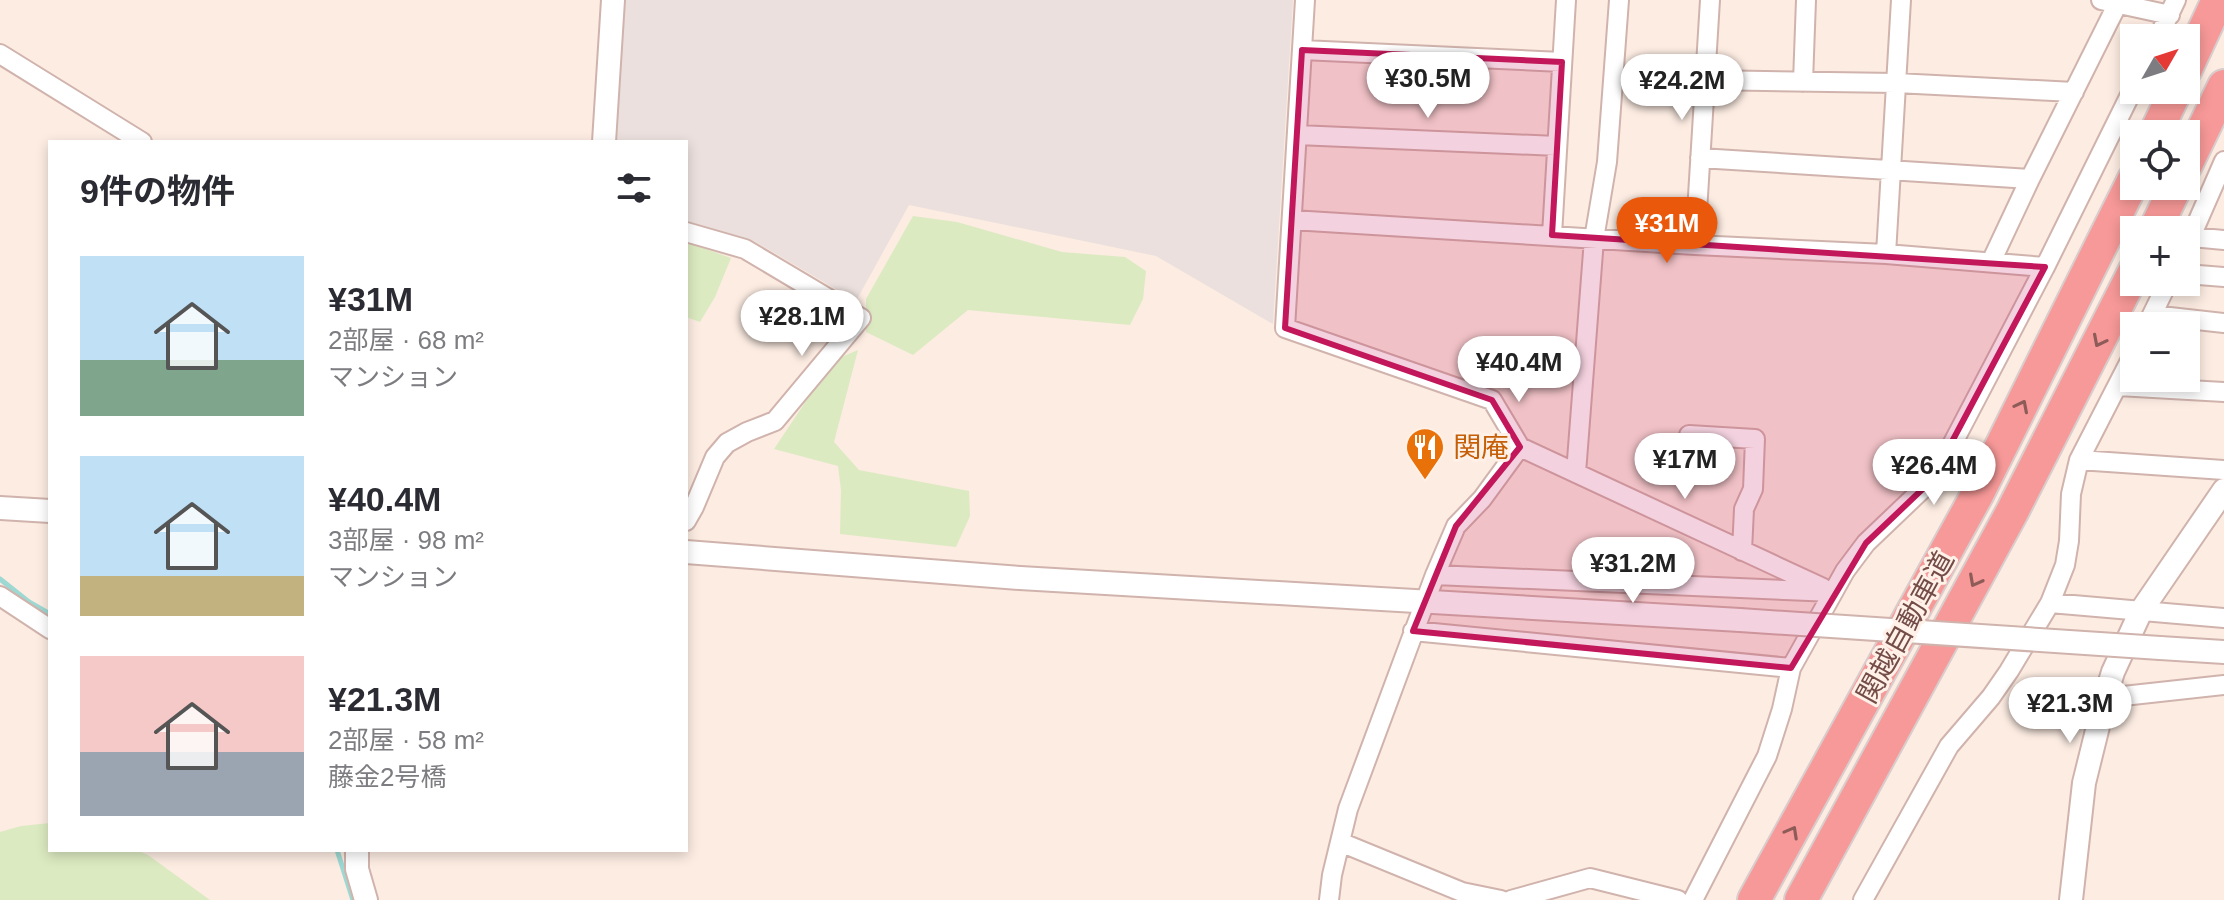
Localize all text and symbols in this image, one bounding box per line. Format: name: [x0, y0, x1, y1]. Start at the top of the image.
north arrow: [2120, 24, 2200, 104]
map controls: [2120, 24, 2200, 392]
pin: ¥30.5M: [1363, 52, 1493, 120]
pin: ¥24.2M: [1617, 54, 1747, 122]
text: ¥30.5M: [1385, 63, 1471, 93]
text: ¥24.2M: [1639, 65, 1725, 95]
button: locate: [2120, 120, 2200, 200]
icon: filters: [612, 166, 656, 210]
text: 9件の物件: [80, 172, 235, 210]
pin: ¥31M: [1620, 197, 1714, 265]
text: ¥31M: [1634, 208, 1700, 238]
button: +: [2120, 216, 2200, 296]
text: ¥31M: [328, 280, 413, 318]
icon: home: [144, 288, 240, 384]
pin: ¥28.1M: [737, 290, 867, 358]
text: ¥28.1M: [759, 301, 845, 331]
button: −: [2120, 312, 2200, 392]
text: 2部屋 · 68 m²: [328, 325, 484, 355]
one-way arrow: [2093, 333, 2109, 348]
pin: ¥40.4M: [1454, 336, 1584, 404]
text: ¥40.4M: [1476, 347, 1562, 377]
text: マンション: [328, 362, 458, 392]
one-way arrow: [2012, 400, 2028, 415]
restaurant icon: 関庵: [1404, 426, 1446, 481]
place label: 関庵: [1453, 432, 1509, 463]
pin: ¥17M: [1638, 433, 1732, 501]
pin: ¥26.4M: [1869, 439, 1999, 507]
text: ¥17M: [1652, 444, 1718, 474]
text: ¥26.4M: [1891, 450, 1977, 480]
text: ¥40.4M: [328, 480, 441, 518]
icon: home: [144, 488, 240, 584]
text: 3部屋 · 98 m²: [328, 525, 484, 555]
pin: ¥31.2M: [1568, 537, 1698, 605]
street label: 関越自動車道: [1851, 546, 1960, 708]
text: ¥31.2M: [1590, 548, 1676, 578]
text: マンション: [328, 562, 458, 592]
one-way arrow: [1970, 573, 1985, 587]
pin: ¥21.3M: [2005, 677, 2135, 745]
text: ¥21.3M: [328, 680, 441, 718]
icon: home: [144, 688, 240, 784]
text: ¥21.3M: [2027, 688, 2113, 718]
text: 2部屋 · 58 m²: [328, 725, 484, 755]
text: 藤金2号橋: [328, 762, 446, 792]
one-way arrow: [1782, 826, 1798, 841]

